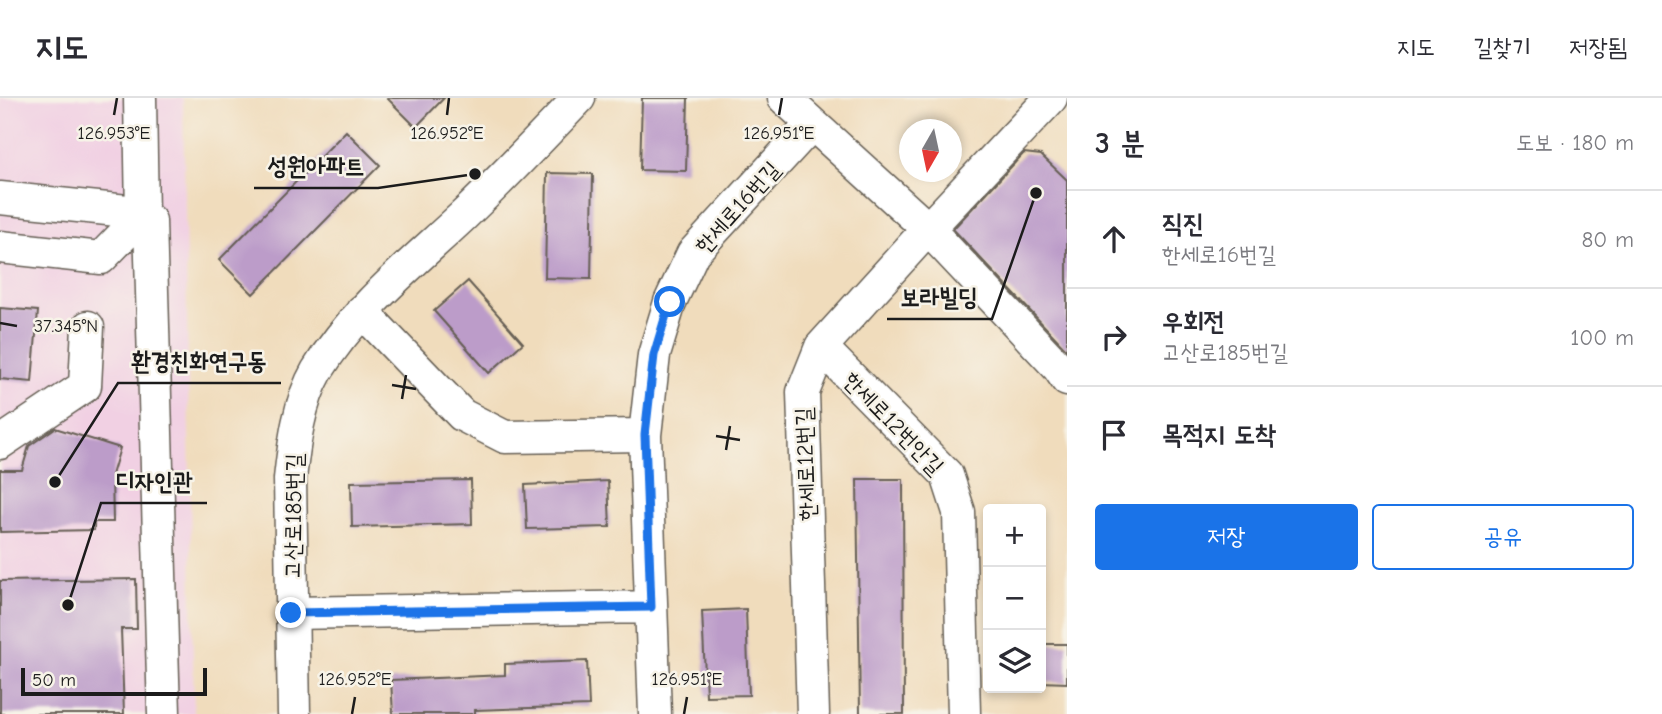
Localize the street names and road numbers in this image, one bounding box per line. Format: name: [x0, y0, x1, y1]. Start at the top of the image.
street label: 한세로16번길: [689, 156, 786, 259]
street label: 한세로12번안길: [838, 366, 949, 480]
street label: 한세로12번길: [790, 407, 821, 521]
street label: 고산로185번길: [279, 453, 308, 579]

